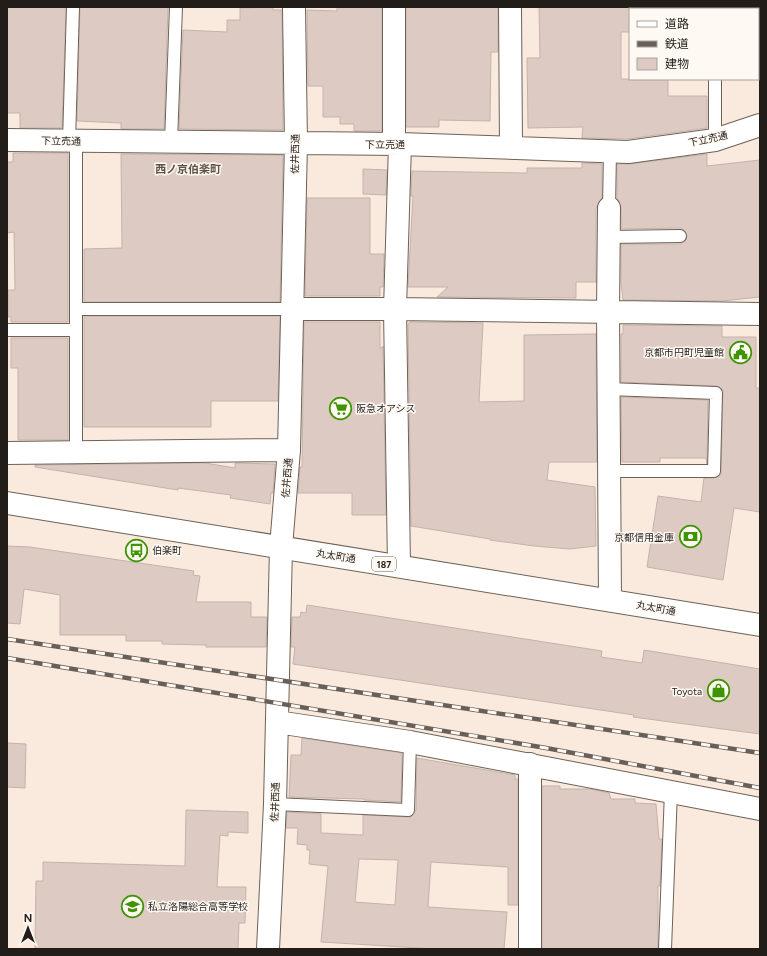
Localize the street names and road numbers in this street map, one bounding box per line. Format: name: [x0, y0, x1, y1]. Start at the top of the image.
street label: 下立売通: [687, 128, 729, 150]
street label: 下立売通: [41, 134, 81, 148]
street label: 佐井西通: [288, 134, 302, 174]
street label: 下立売通: [365, 138, 405, 151]
street label: 佐井西通: [279, 458, 295, 498]
street label: 丸太町通: [315, 546, 357, 566]
road number: 187: [372, 557, 396, 571]
street label: 丸太町通: [635, 598, 677, 618]
street label: 佐井西通: [268, 782, 282, 822]

